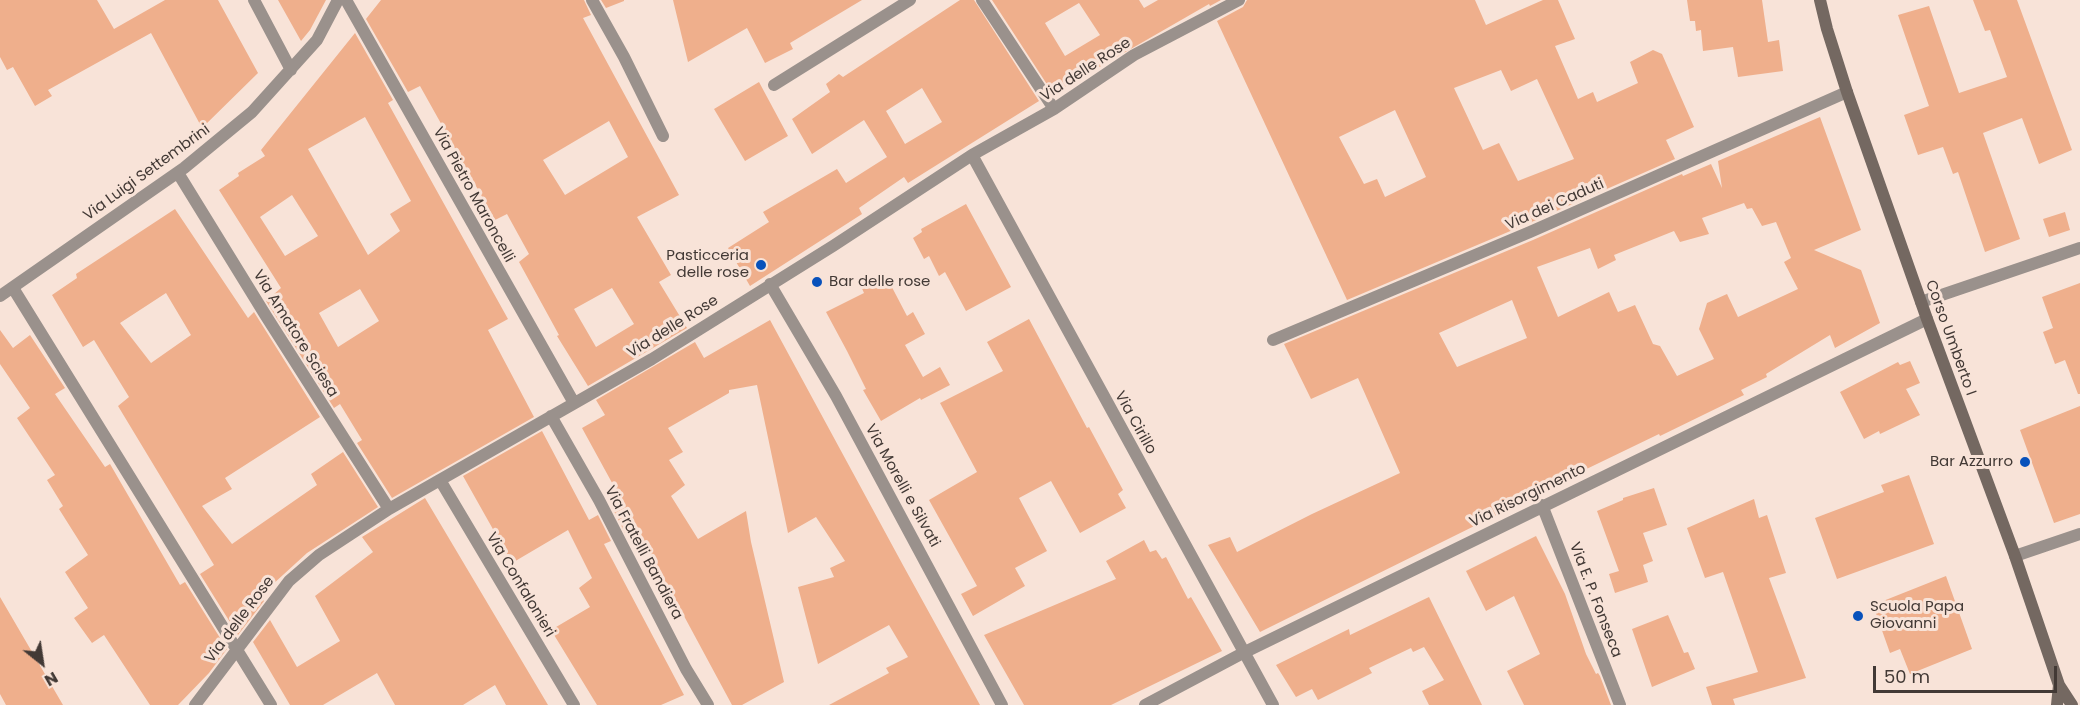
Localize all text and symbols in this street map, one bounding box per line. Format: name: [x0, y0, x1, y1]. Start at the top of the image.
street label: Via delle Rose: [1038, 34, 1134, 106]
street label: Via Luigi Settembrini: [80, 121, 214, 225]
street label: Via Pietro Maroncelli: [428, 124, 518, 266]
street label: Via dei Caduti: [1503, 175, 1607, 235]
place label: Pasticceria delle rose: [666, 247, 749, 282]
marker: Pasticceria delle rose: [754, 258, 768, 272]
street label: Via Amatore Sciesa: [249, 267, 341, 401]
place label: Bar delle rose: [829, 273, 930, 291]
marker: Bar delle rose: [810, 275, 824, 289]
street label: Corso Umberto I: [1921, 278, 1979, 398]
street label: Via delle Rose: [624, 292, 722, 362]
street label: Via Cirillo: [1110, 388, 1160, 458]
street label: Via Morelli e Silvati: [861, 421, 943, 551]
place label: Bar Azzurro: [1930, 453, 2013, 471]
marker: Bar Azzurro: [2018, 455, 2032, 469]
street label: Via Risorgimento: [1467, 460, 1589, 532]
street label: Via Fratelli Bandiera: [600, 483, 686, 623]
street label: Via Confalonieri: [482, 529, 558, 641]
street label: Via E. P. Fonseca: [1565, 540, 1625, 660]
street label: Via delle Rose: [202, 573, 278, 667]
place label: Scuola Papa Giovanni: [1870, 598, 1964, 633]
marker: Scuola Papa Giovanni: [1851, 609, 1865, 623]
north arrow: [12, 633, 72, 693]
scale bar: [1876, 654, 2060, 692]
text: 50 m: [1884, 664, 1930, 689]
text: N: [40, 666, 62, 692]

